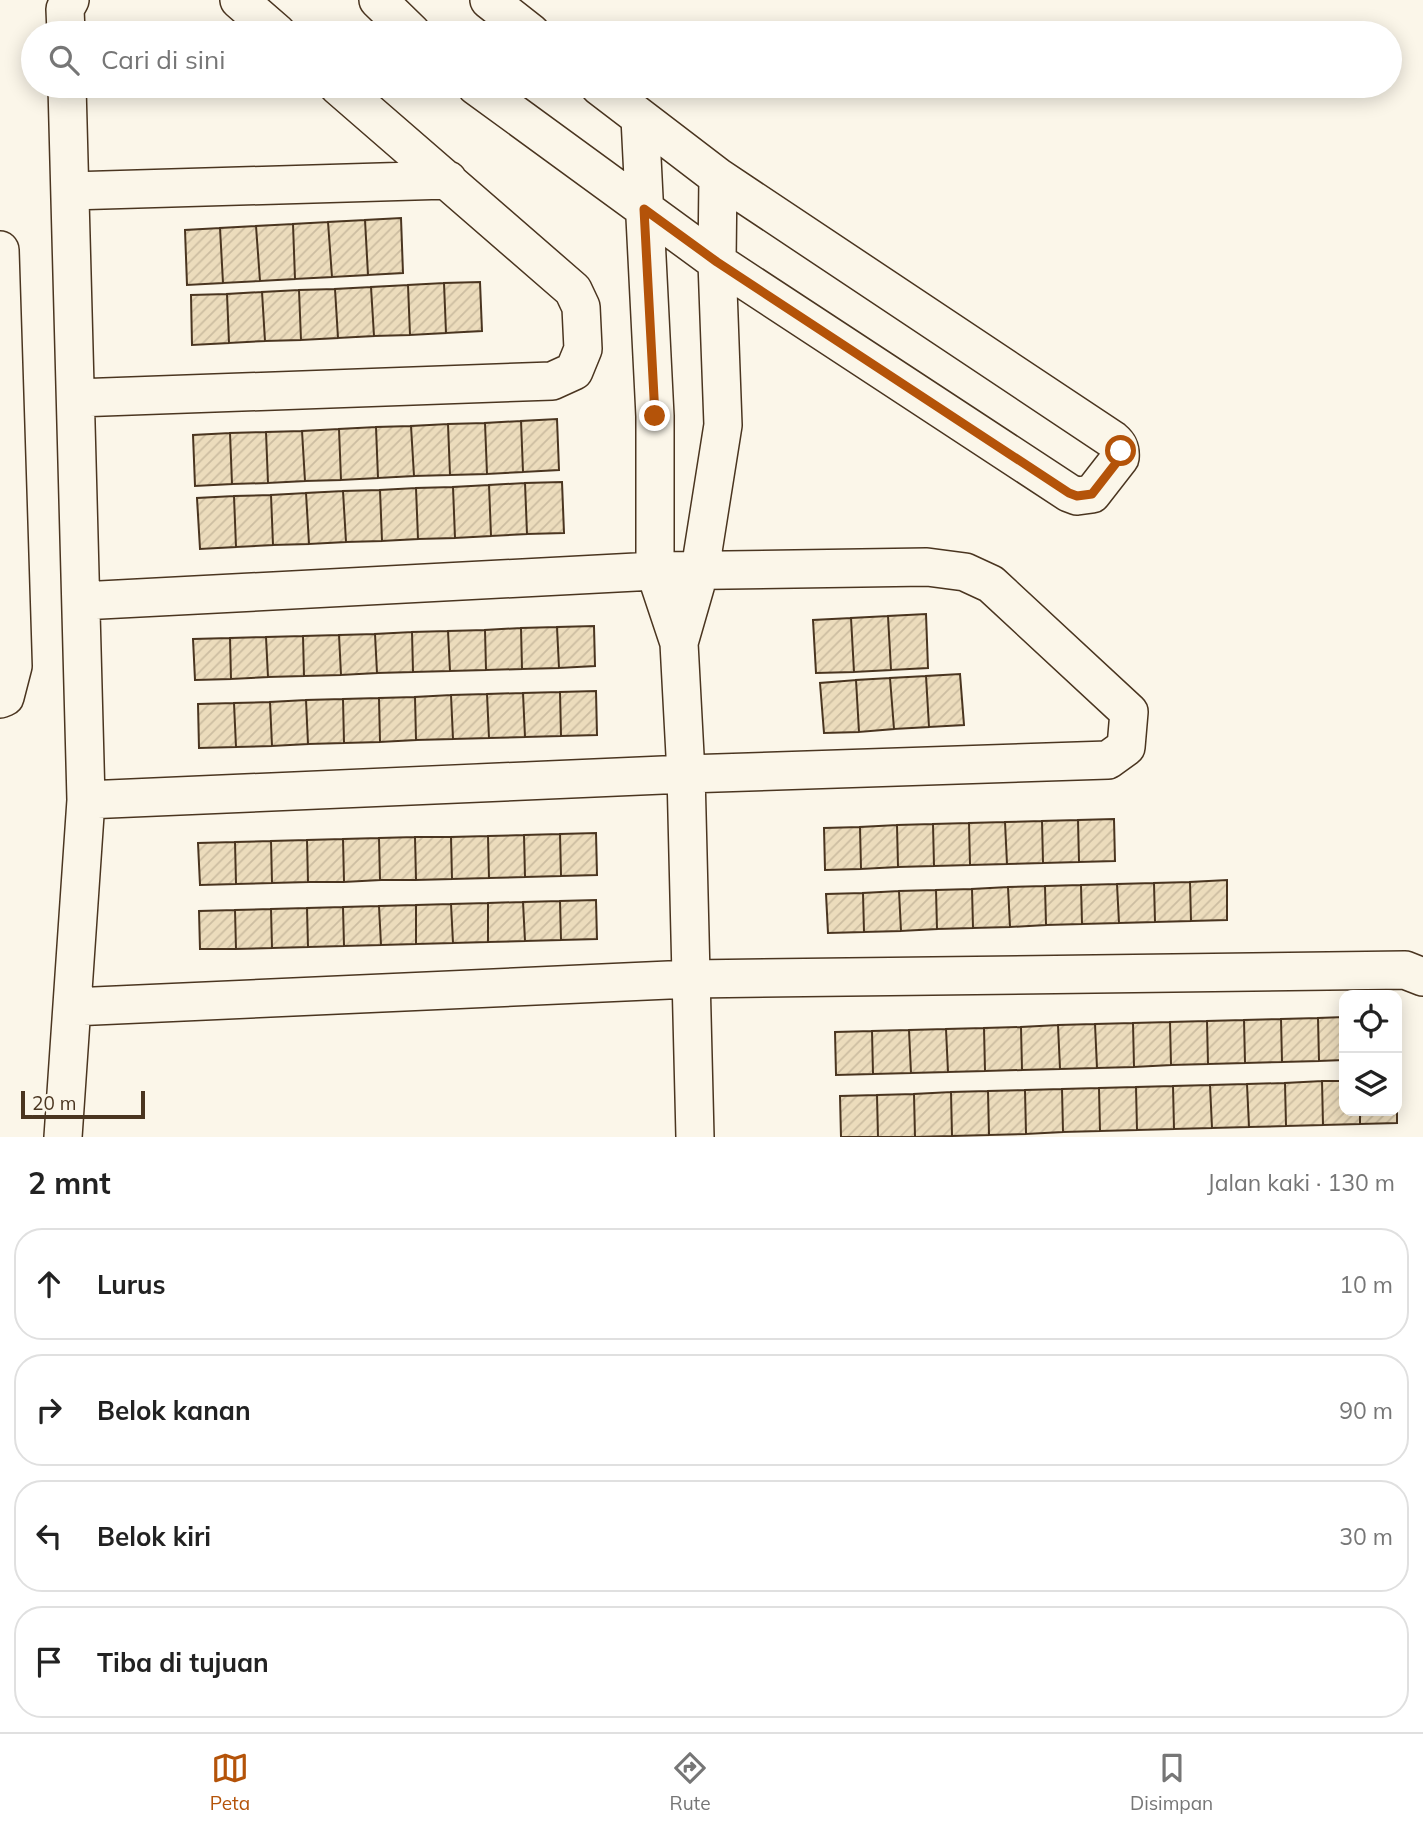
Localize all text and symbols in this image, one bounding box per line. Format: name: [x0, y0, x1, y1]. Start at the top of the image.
search box: [21, 21, 1402, 98]
icon: search: [45, 41, 83, 79]
text: Cari di sini: [101, 43, 225, 76]
route end: [639, 400, 670, 431]
route start: [1105, 435, 1136, 466]
map controls: [1339, 990, 1402, 1116]
button: locate: [1339, 990, 1402, 1053]
button: layers: [1339, 1053, 1402, 1116]
scale bar: [21, 1088, 145, 1120]
text: 20 m: [32, 1091, 76, 1115]
text: 2 mnt: [28, 1164, 111, 1202]
text: Jalan kaki · 130 m: [1207, 1168, 1395, 1197]
icon: ahead: [30, 1265, 68, 1303]
text: Lurus: [97, 1268, 166, 1301]
text: 10 m: [1339, 1270, 1393, 1299]
icon: right: [30, 1391, 68, 1429]
text: Belok kanan: [97, 1394, 251, 1427]
text: 90 m: [1339, 1396, 1393, 1425]
icon: left: [30, 1517, 68, 1555]
text: Belok kiri: [97, 1520, 211, 1553]
text: 30 m: [1339, 1522, 1393, 1551]
icon: arrive: [30, 1643, 68, 1681]
text: Tiba di tujuan: [97, 1646, 269, 1679]
tab: Peta: [210, 1749, 250, 1815]
tab: Rute: [670, 1749, 711, 1815]
tab: Disimpan: [1130, 1749, 1213, 1815]

